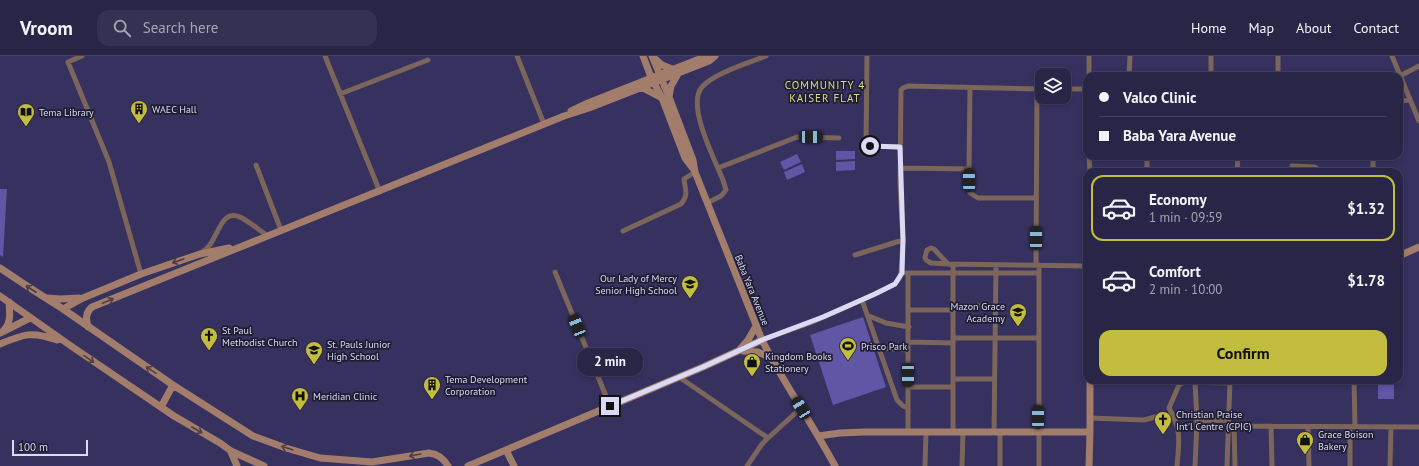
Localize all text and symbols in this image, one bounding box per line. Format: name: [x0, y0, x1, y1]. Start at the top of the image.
search box: [97, 10, 377, 46]
text: Vroom: [20, 16, 73, 40]
icon: search: [111, 17, 133, 39]
text: Search here: [143, 18, 218, 37]
text: Home: [1191, 19, 1226, 37]
text: Map: [1248, 19, 1274, 37]
text: About: [1296, 19, 1332, 37]
text: Contact: [1354, 19, 1399, 37]
map controls: [1035, 68, 1071, 104]
button: layers: [1035, 68, 1071, 104]
district label: COMMUNITY 4 KAISER FLAT: [785, 78, 865, 105]
text: Valco Clinic: [1123, 88, 1196, 107]
building icon: WAEC Hall: [129, 99, 149, 124]
library icon: Tema Library: [16, 102, 36, 127]
place label: WAEC Hall: [152, 103, 197, 116]
place label: Tema Library: [39, 106, 94, 119]
text: Baba Yara Avenue: [1123, 126, 1236, 145]
car: [799, 131, 823, 143]
route start: [861, 137, 879, 155]
car: [963, 168, 975, 192]
icon: car: [1101, 190, 1137, 226]
text: Economy: [1149, 190, 1207, 209]
text: $1.32: [1347, 199, 1385, 218]
text: 1 min · 09:59: [1149, 209, 1222, 226]
car: [1030, 226, 1042, 250]
street label: Baba Yara Avenue: [732, 253, 772, 327]
one-way arrow: [173, 258, 185, 266]
icon: car: [1101, 262, 1137, 298]
text: Comfort: [1149, 262, 1201, 281]
text: $1.78: [1347, 271, 1385, 290]
place label: Our Lady of Mercy Senior High School: [595, 272, 677, 297]
school or university icon: Our Lady of Mercy Senior High School: [680, 274, 700, 299]
text: 2 min · 10:00: [1149, 281, 1222, 298]
one-way arrow: [26, 285, 37, 293]
one-way arrow: [101, 296, 113, 304]
place label: Mazon Grace Academy: [950, 300, 1005, 325]
school or university icon: Mazon Grace Academy: [1008, 302, 1028, 327]
car: [567, 313, 587, 339]
place label: St Paul Methodist Church: [222, 324, 298, 349]
church icon: St Paul Methodist Church: [199, 326, 219, 351]
button: Confirm: [1099, 330, 1387, 376]
sports icon: Prisco Park: [838, 336, 858, 361]
place label: St. Pauls Junior High School: [327, 338, 391, 363]
school or university icon: St. Pauls Junior High School: [304, 340, 324, 365]
place label: Prisco Park: [861, 340, 907, 353]
callout: 2 min: [577, 348, 643, 376]
place label: Kingdom Books Stationery: [765, 350, 832, 375]
shop icon: Kingdom Books Stationery: [742, 352, 762, 377]
text: 2 min: [594, 353, 626, 370]
one-way arrow: [83, 355, 94, 363]
car: [902, 363, 914, 387]
one-way arrow: [145, 366, 156, 374]
place label: Tema Development Corporation: [445, 373, 528, 398]
building icon: Tema Development Corporation: [422, 375, 442, 400]
hospital icon: Meridian Clinic: [290, 386, 310, 411]
place label: Meridian Clinic: [313, 390, 378, 403]
car: [790, 395, 812, 421]
route end: [601, 397, 619, 415]
car: [1032, 405, 1044, 429]
place label: Christian Praise Int'l Centre (CPIC): [1176, 408, 1252, 433]
church icon: Christian Praise Int'l Centre (CPIC): [1153, 410, 1173, 435]
one-way arrow: [191, 427, 203, 435]
place label: Grace Boison Bakery: [1318, 428, 1373, 453]
shop icon: Grace Boison Bakery: [1295, 430, 1315, 455]
scale bar: [12, 438, 88, 457]
text: 100 m: [18, 440, 48, 454]
one-way arrow: [281, 444, 293, 452]
one-way arrow: [409, 452, 422, 460]

